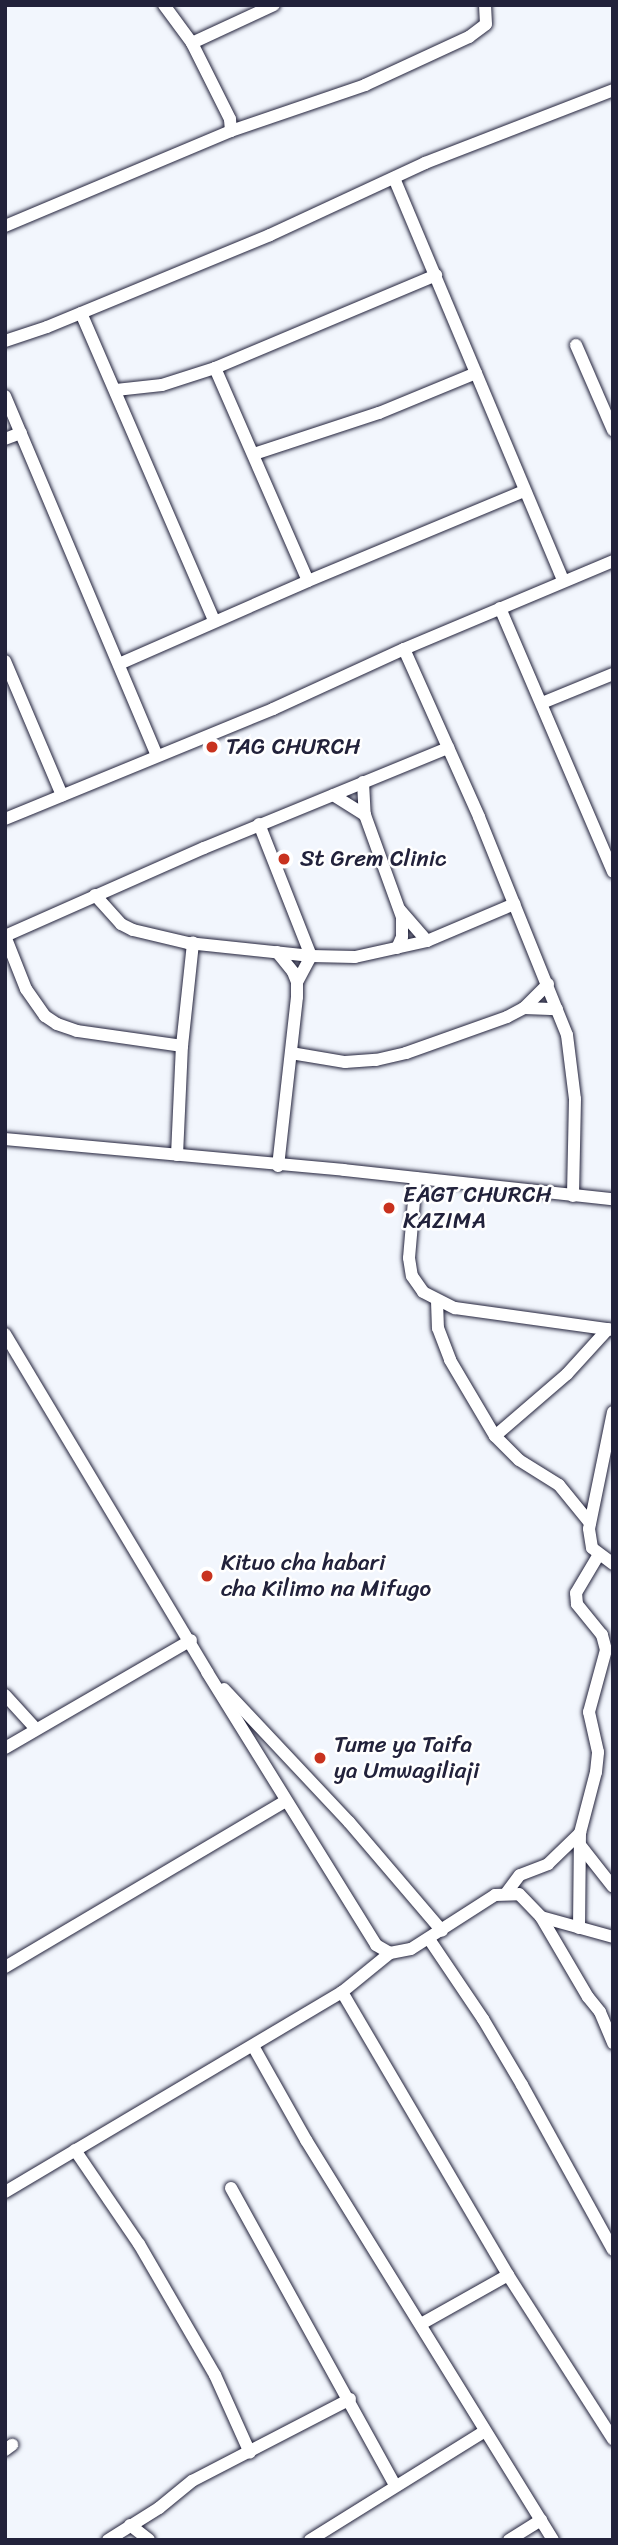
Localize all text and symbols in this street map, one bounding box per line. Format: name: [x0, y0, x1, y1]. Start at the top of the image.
place label: TAG CHURCH: [226, 733, 362, 761]
marker: TAG CHURCH: [204, 739, 220, 755]
place label: St Grem Clinic: [300, 845, 447, 873]
marker: St Grem Clinic: [274, 849, 294, 869]
place label: EAGT CHURCH KAZIMA: [403, 1181, 553, 1235]
marker: EAGT CHURCH KAZIMA: [381, 1200, 397, 1216]
place label: Kituo cha habari cha Kilimo na Mifugo: [221, 1549, 431, 1603]
marker: Kituo cha habari cha Kilimo na Mifugo: [199, 1568, 215, 1584]
place label: Tume ya Taifa ya Umwagiliaji: [334, 1731, 480, 1785]
marker: Tume ya Taifa ya Umwagiliaji: [312, 1750, 328, 1766]

